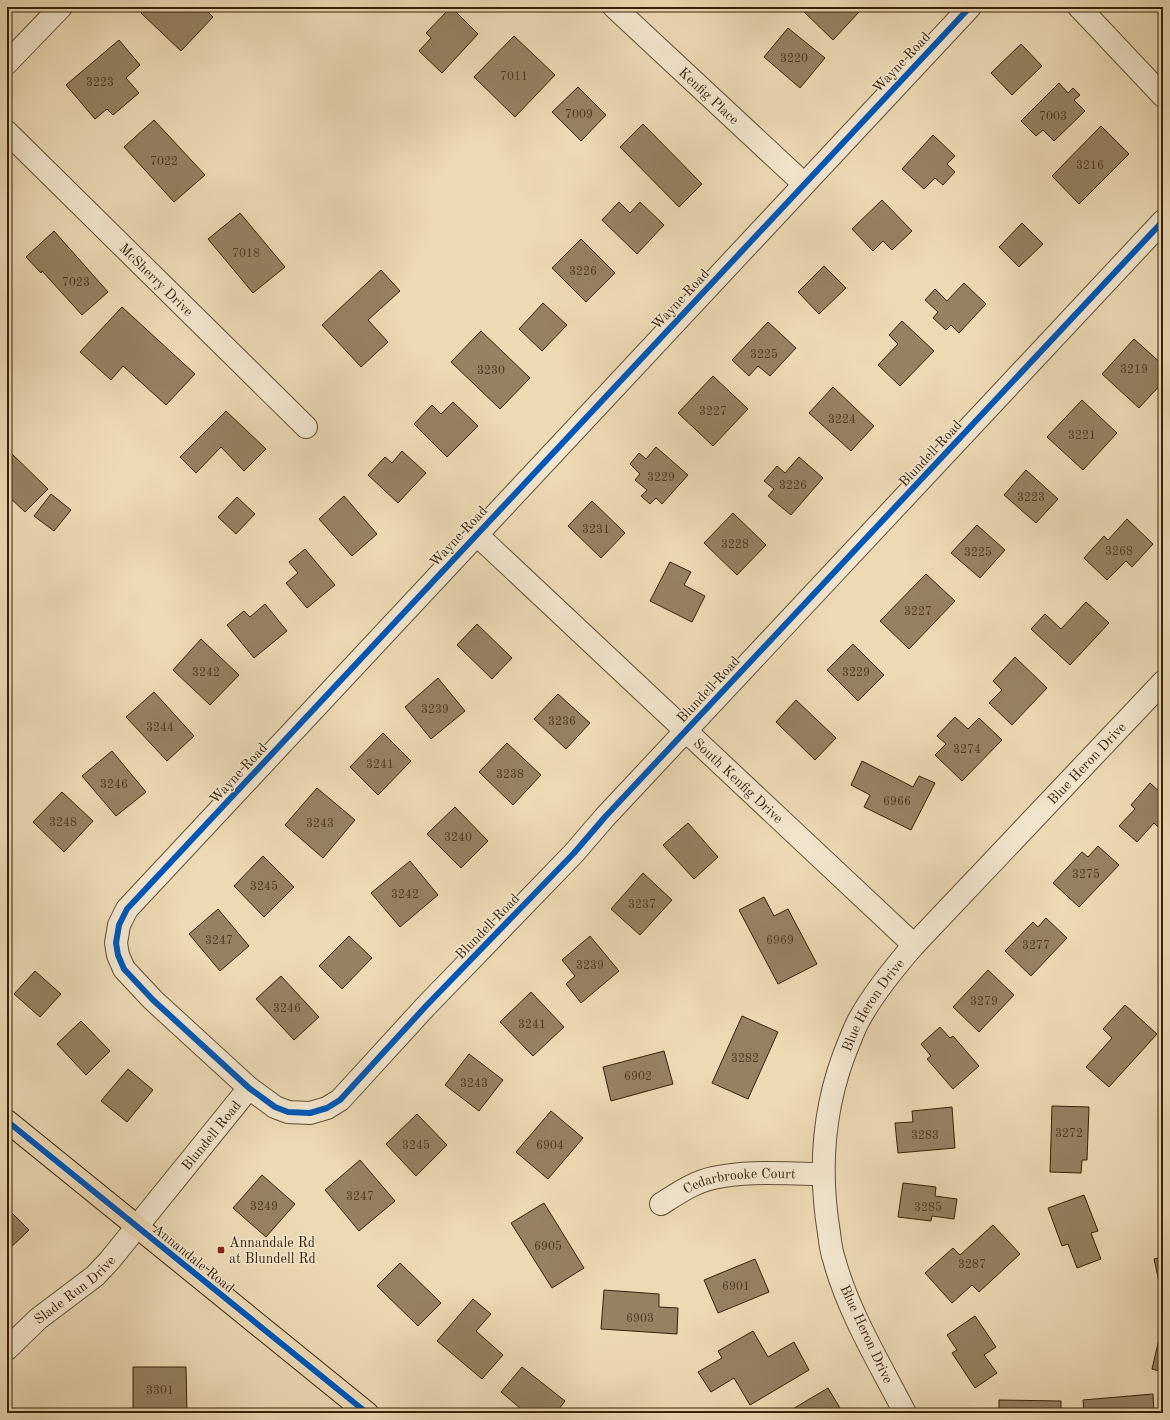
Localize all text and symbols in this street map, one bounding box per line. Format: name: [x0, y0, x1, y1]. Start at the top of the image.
street label: Wayne Road: [870, 30, 933, 96]
house number: 3220: [780, 53, 808, 65]
street label: Kenfig Place: [676, 65, 741, 127]
house number: 7011: [500, 71, 528, 83]
house number: 3223: [86, 77, 114, 89]
house number: 7009: [565, 109, 593, 121]
house number: 7003: [1039, 111, 1067, 123]
house number: 7022: [150, 156, 178, 168]
house number: 3216: [1076, 160, 1104, 172]
street label: McSherry Drive: [116, 241, 195, 319]
house number: 7018: [232, 248, 260, 260]
house number: 3226: [569, 266, 597, 278]
street label: Wayne Road: [649, 267, 712, 333]
house number: 7023: [62, 277, 90, 289]
house number: 3225: [750, 348, 778, 361]
house number: 3219: [1120, 364, 1148, 376]
house number: 3230: [477, 365, 505, 377]
house number: 3227: [699, 406, 727, 418]
house number: 3224: [828, 414, 856, 426]
street label: Blundell Road: [897, 418, 965, 490]
house number: 3221: [1068, 430, 1096, 442]
house number: 3229: [647, 472, 675, 484]
house number: 3226: [779, 480, 807, 492]
house number: 3223: [1017, 492, 1045, 504]
street label: Wayne Road: [427, 504, 490, 570]
house number: 3231: [582, 524, 610, 536]
house number: 3228: [721, 539, 749, 551]
house number: 3225: [964, 546, 992, 559]
house number: 3268: [1105, 546, 1133, 558]
house number: 3227: [904, 606, 932, 618]
street label: Blundell Road: [675, 654, 743, 726]
house number: 3242: [192, 667, 220, 679]
house number: 3229: [842, 667, 870, 679]
house number: 3239: [421, 704, 449, 716]
house number: 3236: [548, 716, 576, 728]
street label: Blue Heron Drive: [1045, 720, 1129, 807]
house number: 3244: [146, 722, 174, 734]
street label: South Kenfig Drive: [690, 736, 785, 826]
street label: Wayne Road: [207, 741, 270, 807]
house number: 3274: [953, 744, 981, 756]
house number: 3241: [366, 759, 394, 771]
house number: 3238: [496, 769, 524, 781]
house number: 3246: [100, 779, 128, 791]
house number: 6966: [883, 796, 911, 808]
house number: 3248: [49, 817, 77, 829]
house number: 3243: [306, 818, 334, 830]
house number: 3240: [444, 832, 472, 844]
house number: 3275: [1072, 868, 1100, 881]
house number: 3245: [250, 880, 278, 893]
house number: 3242: [391, 889, 419, 901]
street label: Blundell Road: [453, 891, 522, 962]
house number: 3237: [628, 899, 656, 911]
house number: 3247: [205, 935, 233, 947]
house number: 6969: [766, 935, 794, 947]
house number: 3277: [1022, 940, 1050, 952]
street label: Blue Heron Drive: [840, 956, 907, 1054]
house number: 3239: [576, 960, 604, 972]
house number: 3279: [970, 996, 998, 1008]
house number: 3246: [273, 1003, 301, 1015]
house number: 3241: [518, 1019, 546, 1031]
house number: 3282: [731, 1053, 759, 1065]
house number: 6902: [624, 1071, 652, 1083]
house number: 3243: [460, 1078, 488, 1090]
street label: Blundell Road: [180, 1098, 244, 1173]
house number: 3272: [1055, 1128, 1083, 1140]
house number: 3283: [911, 1130, 939, 1142]
house number: 3245: [402, 1139, 430, 1152]
house number: 6904: [536, 1140, 564, 1152]
street label: Cedarbrooke Court: [681, 1167, 796, 1197]
house number: 3247: [346, 1191, 374, 1203]
house number: 3249: [250, 1201, 278, 1213]
house number: 3285: [914, 1201, 942, 1214]
street label: Annandale Road: [150, 1222, 237, 1296]
place label: Annandale Rd at Blundell Rd: [229, 1236, 316, 1266]
house number: 6905: [534, 1240, 562, 1253]
marker: Annandale Rd at Blundell Rd: [216, 1245, 226, 1255]
street label: Slade Run Drive: [32, 1254, 118, 1327]
house number: 3287: [958, 1259, 986, 1271]
house number: 6901: [722, 1281, 750, 1293]
street label: Blue Heron Drive: [837, 1283, 895, 1386]
house number: 6903: [626, 1313, 654, 1325]
house number: 3301: [146, 1385, 174, 1397]

